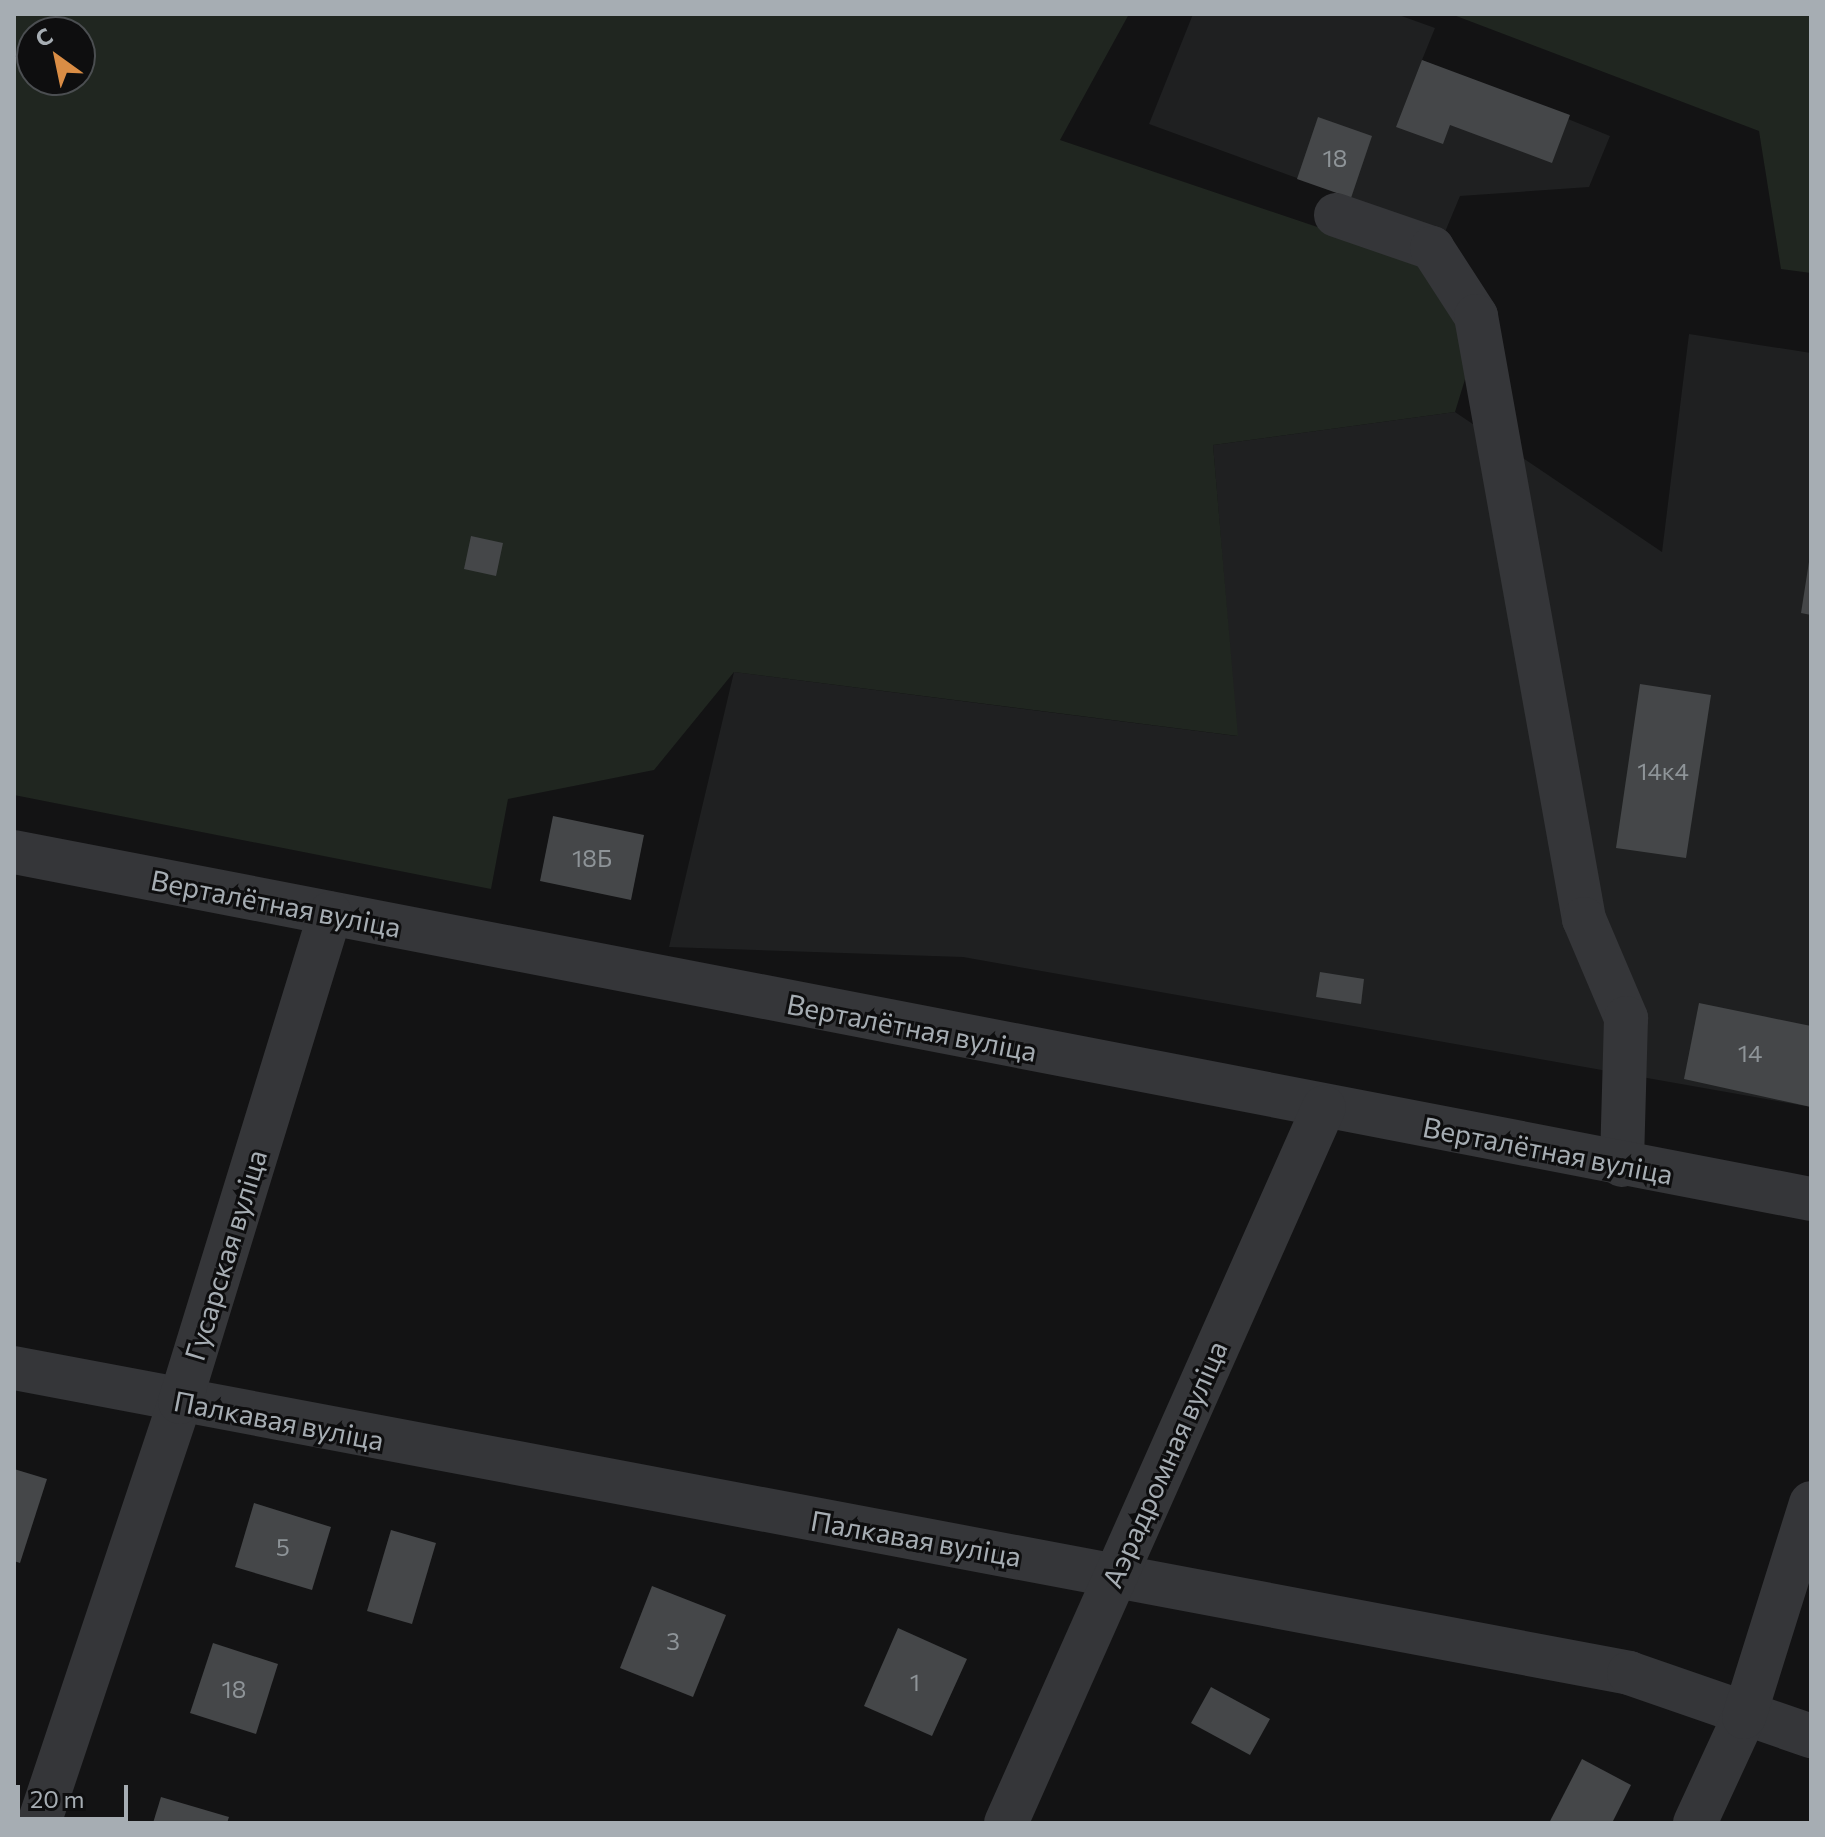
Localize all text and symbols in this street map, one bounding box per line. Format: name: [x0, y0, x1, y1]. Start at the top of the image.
north arrow: [16, 16, 96, 96]
text: С: [30, 22, 57, 53]
house number: 18: [1323, 144, 1347, 172]
house number: 14к4: [1637, 757, 1689, 785]
house number: 18Б: [572, 844, 612, 872]
street label: Верталётная вуліца: [148, 862, 404, 944]
street label: Верталётная вуліца: [784, 986, 1040, 1068]
house number: 14: [1738, 1039, 1762, 1067]
street label: Верталётная вуліца: [1420, 1109, 1676, 1191]
street label: Гусарская вуліца: [177, 1146, 273, 1364]
street label: Аэрадромная вуліца: [1094, 1335, 1234, 1593]
street label: Палкавая вуліца: [171, 1383, 387, 1457]
street label: Палкавая вуліца: [808, 1503, 1024, 1573]
house number: 5: [276, 1533, 290, 1561]
house number: 3: [666, 1627, 680, 1655]
house number: 1: [910, 1668, 920, 1696]
house number: 18: [222, 1675, 246, 1703]
scale bar: [20, 1769, 132, 1819]
text: 20 m: [30, 1784, 84, 1813]

